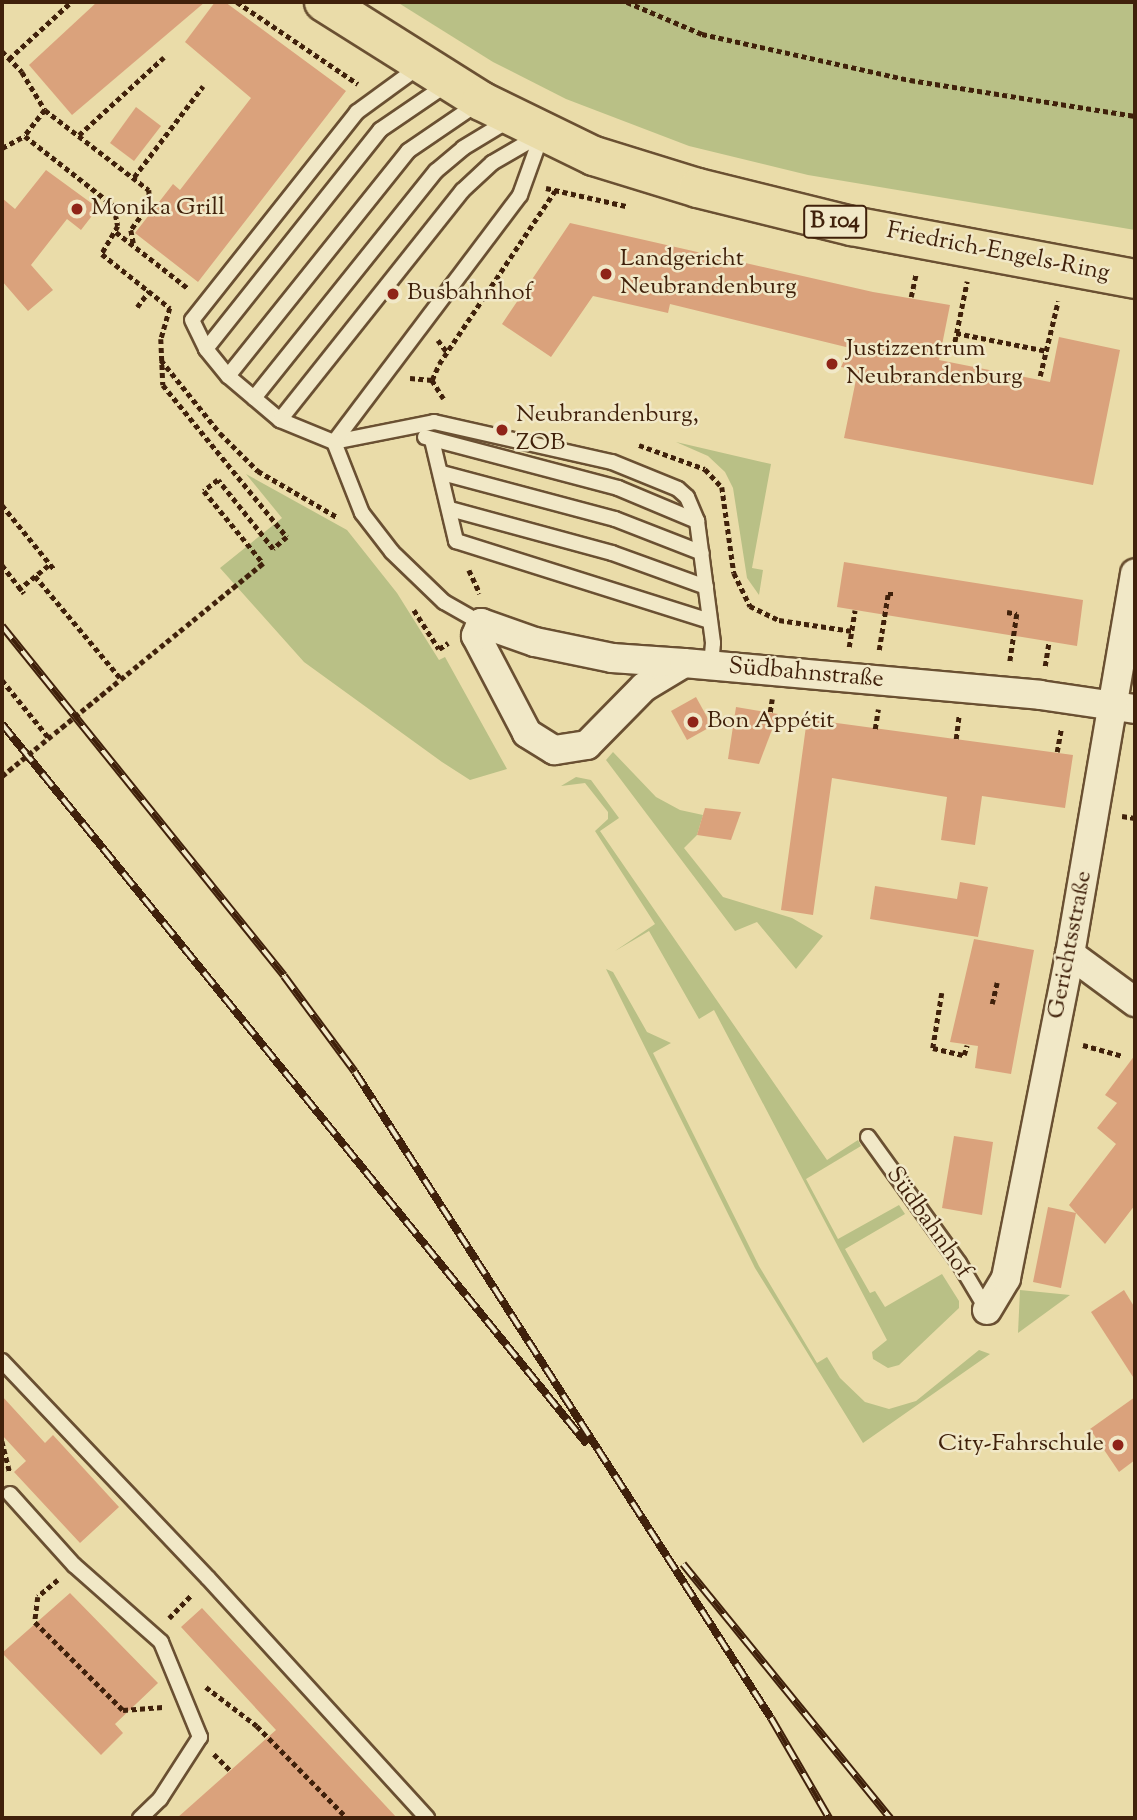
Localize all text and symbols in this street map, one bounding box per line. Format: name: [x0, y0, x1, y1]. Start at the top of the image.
place label: Monika Grill: [91, 195, 225, 223]
marker: Monika Grill: [69, 201, 85, 217]
road number: B 104: [802, 202, 868, 242]
street label: Friedrich-Engels-Ring: [884, 217, 1112, 289]
place label: Landgericht Neubrandenburg: [620, 246, 797, 302]
marker: Landgericht Neubrandenburg: [598, 266, 614, 282]
place label: Busbahnhof: [407, 280, 533, 308]
marker: Busbahnhof: [385, 286, 401, 302]
place label: Justizzentrum Neubrandenburg: [846, 336, 1023, 392]
marker: Justizzentrum Neubrandenburg: [824, 356, 840, 372]
place label: Neubrandenburg, ZOB: [516, 402, 699, 458]
marker: Neubrandenburg, ZOB: [494, 422, 510, 438]
street label: Südbahnstraße: [727, 653, 885, 695]
place label: Bon Appétit: [707, 708, 834, 736]
marker: Bon Appétit: [685, 714, 701, 730]
street label: Gerichtsstraße: [1043, 869, 1099, 1021]
street label: Südbahnhof: [879, 1162, 977, 1284]
place label: City-Fahrschule: [938, 1431, 1104, 1459]
marker: City-Fahrschule: [1110, 1437, 1126, 1453]

